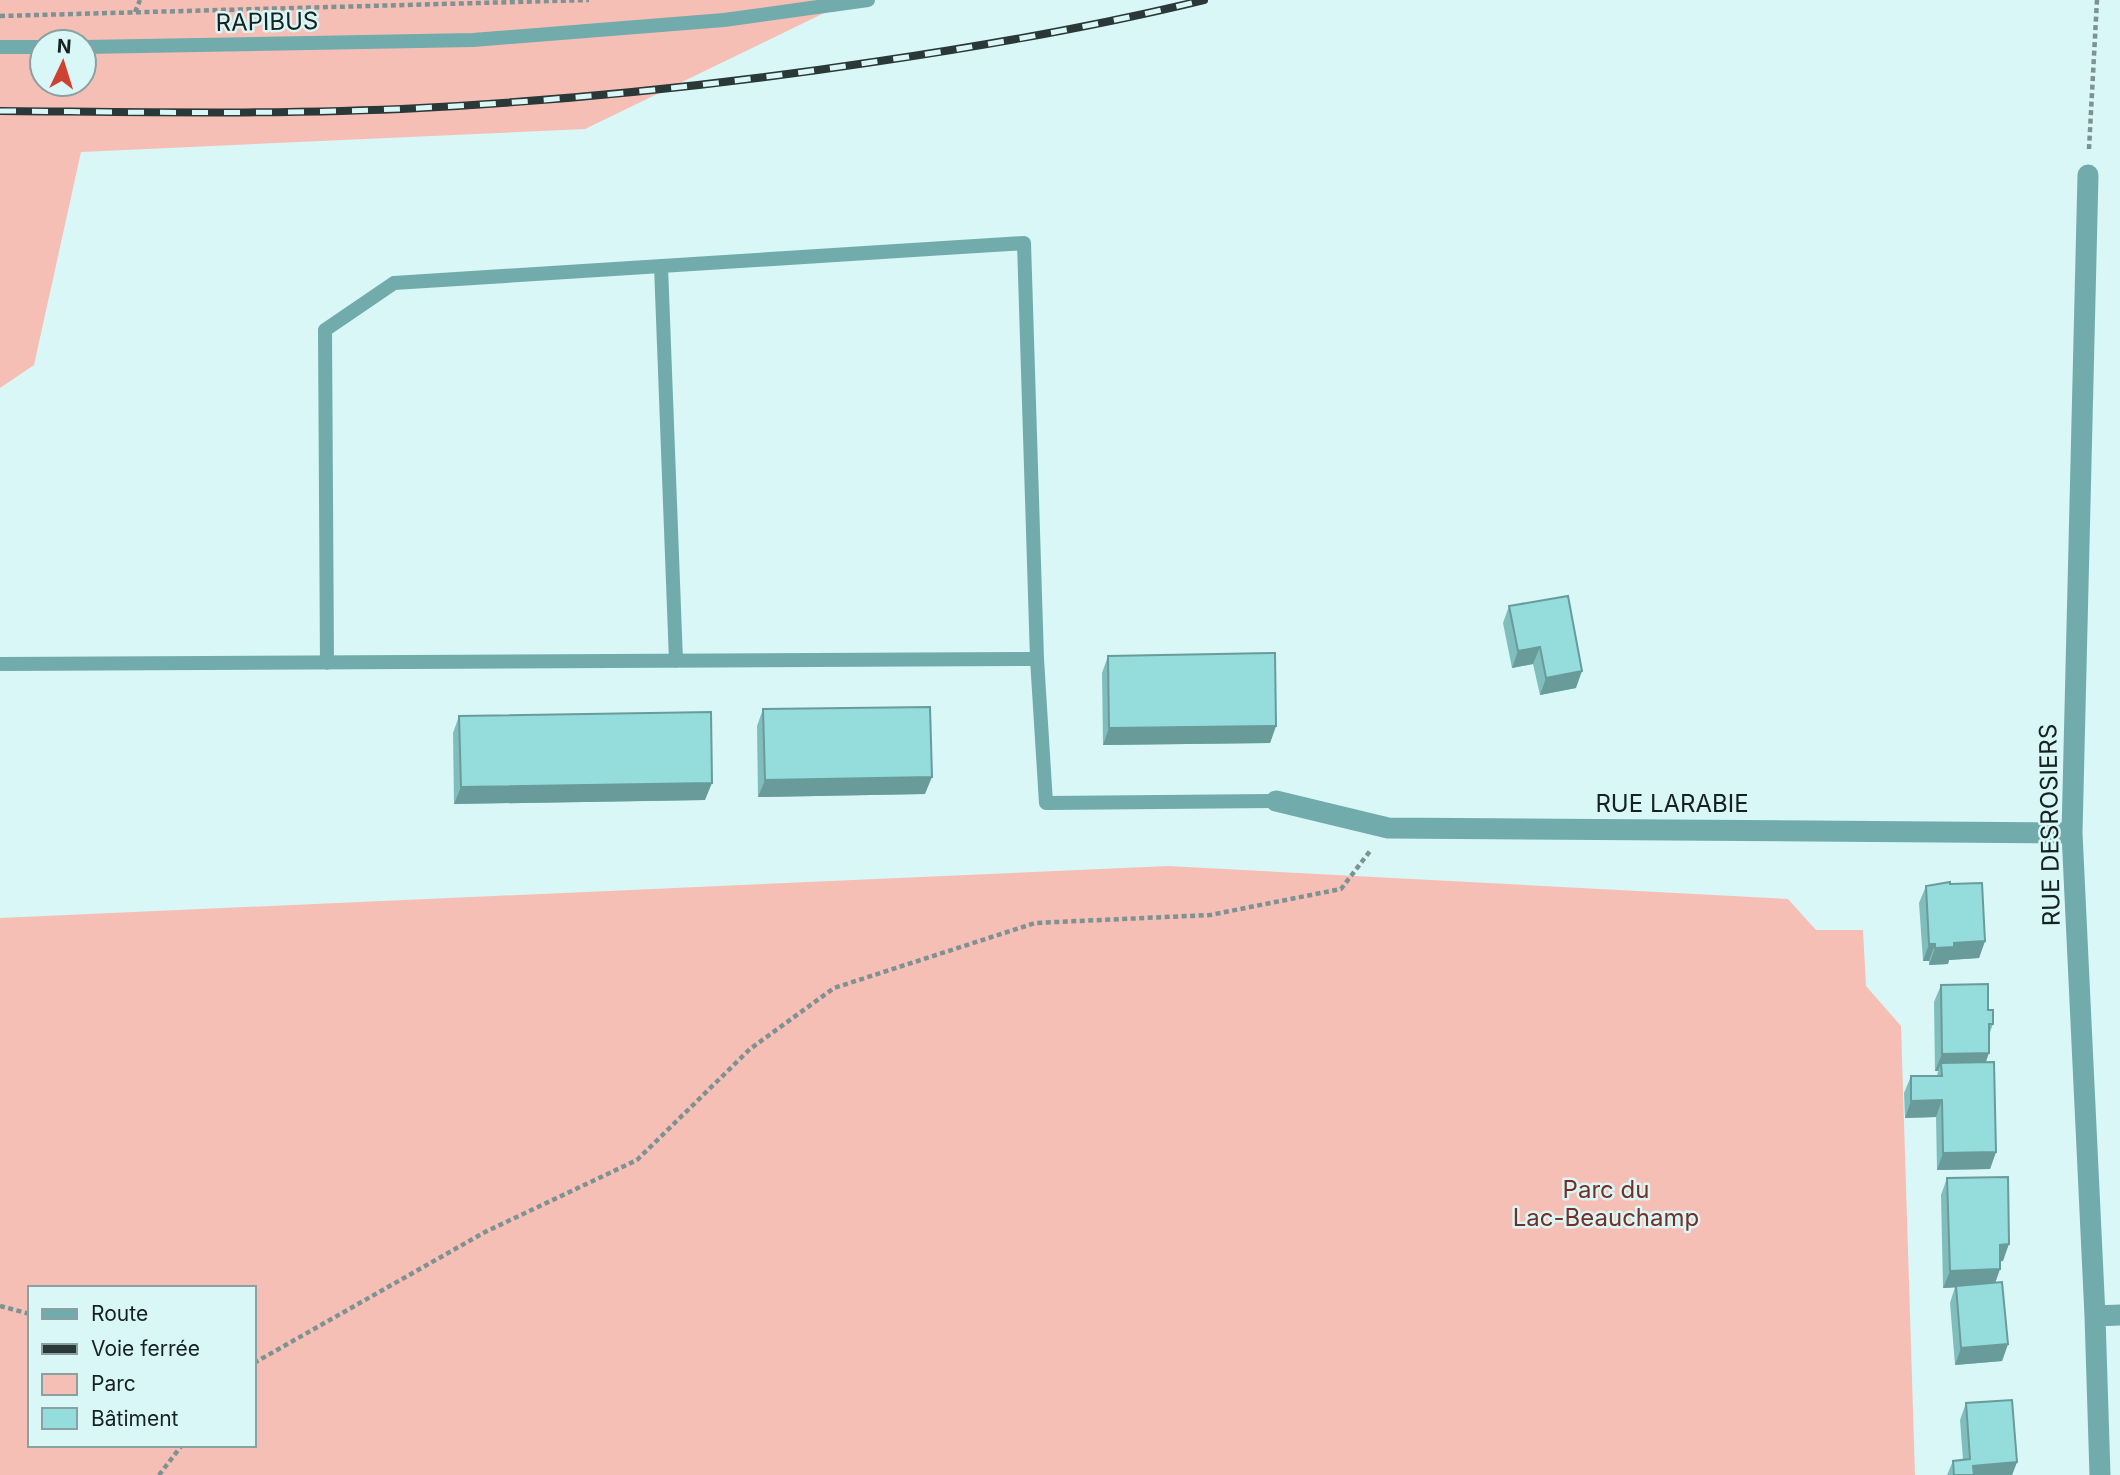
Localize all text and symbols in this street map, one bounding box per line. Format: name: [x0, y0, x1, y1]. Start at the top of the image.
street label: RAPIBUS: [215, 6, 319, 37]
north arrow: [28, 28, 98, 98]
text: N: [56, 35, 72, 59]
street label: RUE DESROSIERS: [2033, 723, 2066, 927]
street label: RUE LARABIE: [1595, 789, 1749, 818]
park label: Parc du Lac-Beauchamp: [1513, 1175, 1699, 1232]
legend: [28, 1286, 256, 1447]
text: Route: [91, 1301, 148, 1326]
text: Voie ferrée: [91, 1336, 200, 1361]
text: Parc: [91, 1371, 136, 1396]
text: Bâtiment: [91, 1406, 179, 1431]

